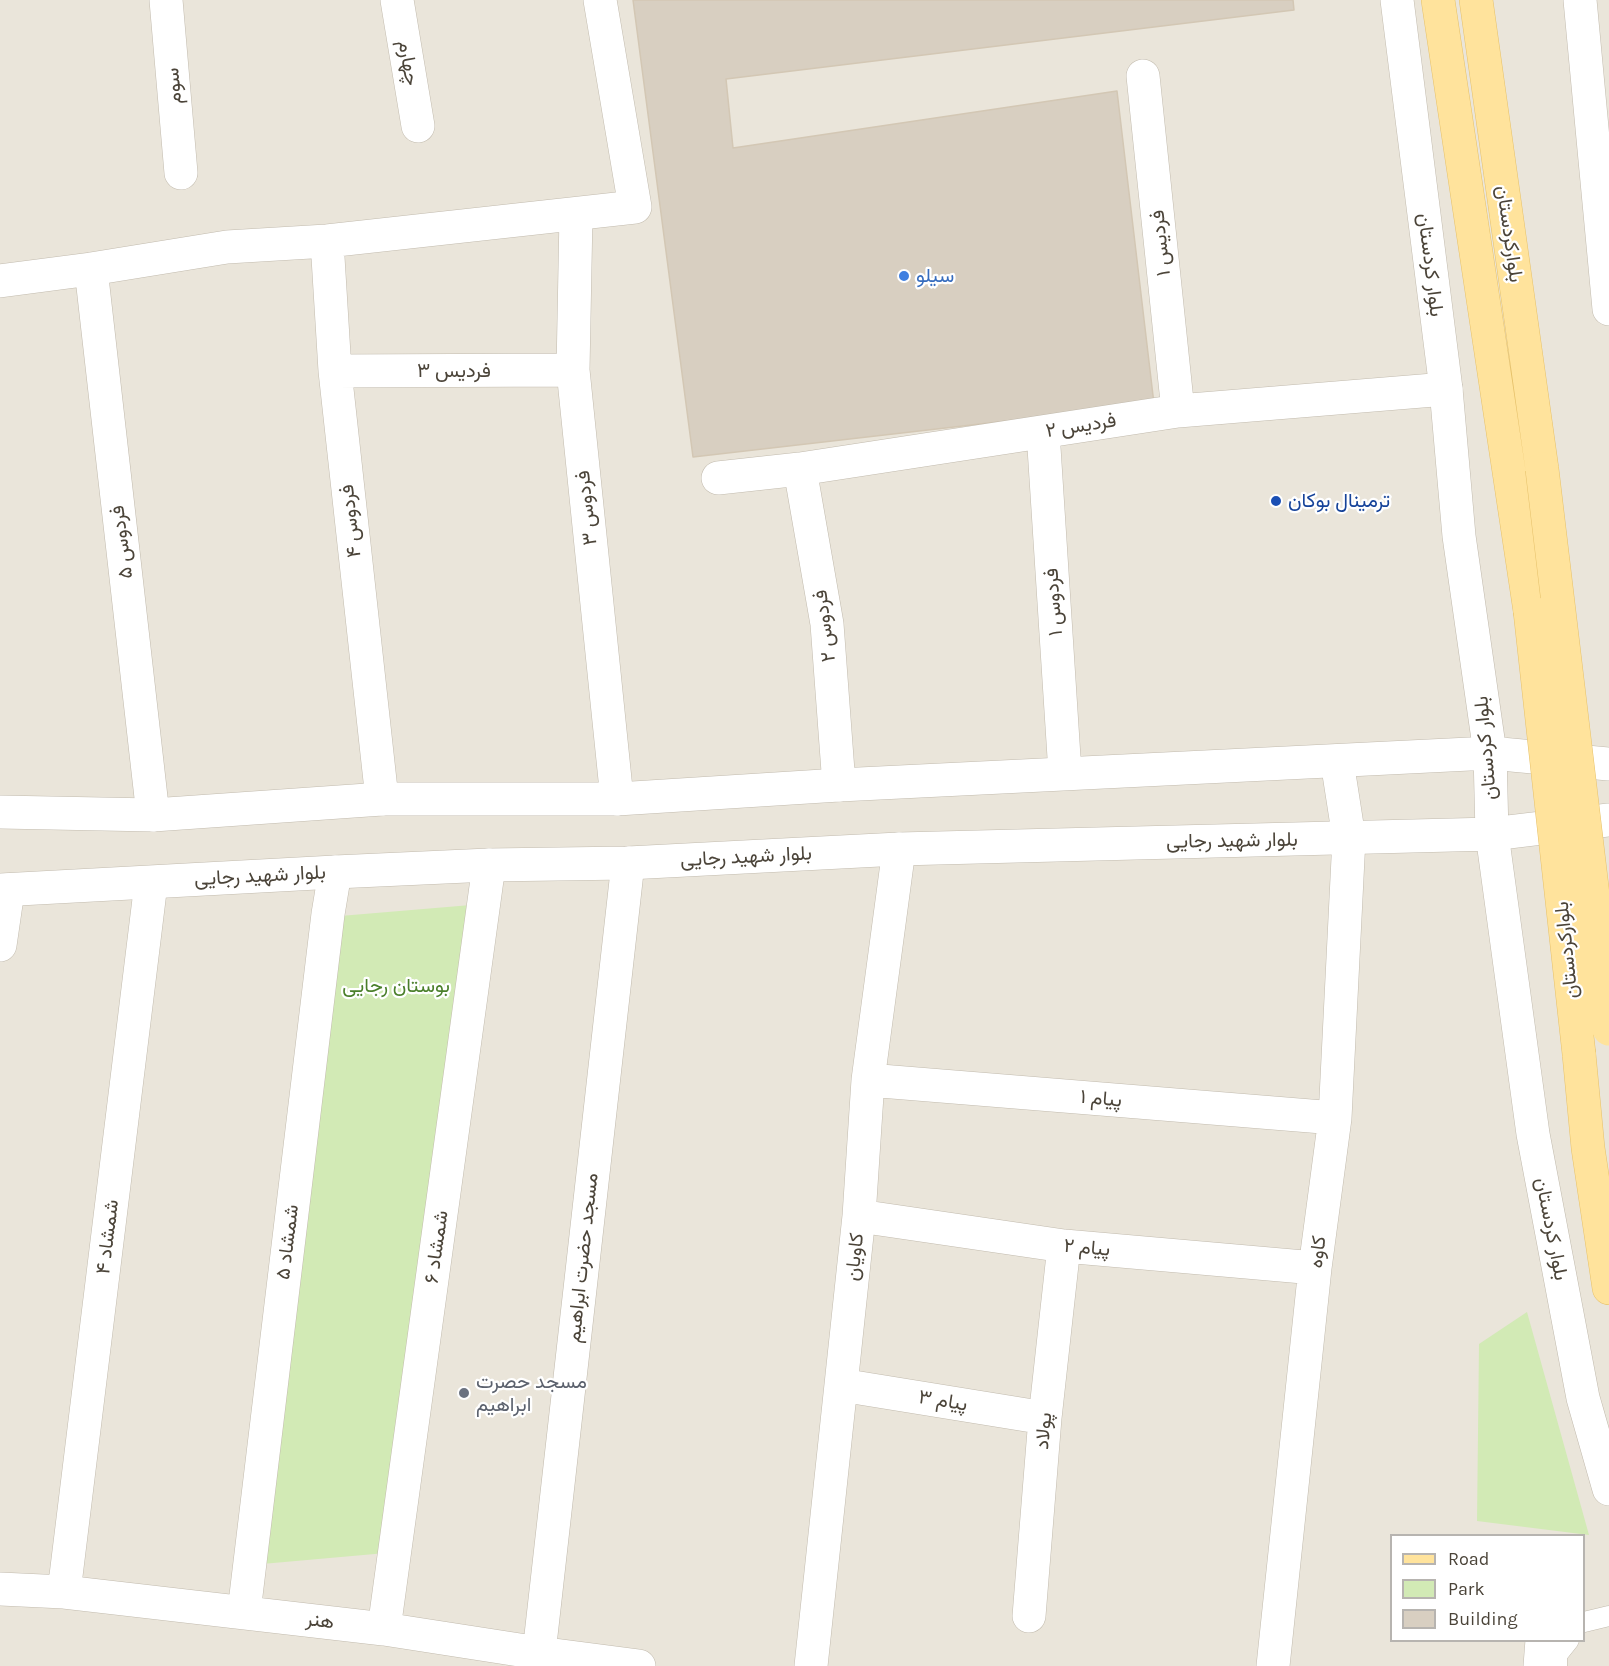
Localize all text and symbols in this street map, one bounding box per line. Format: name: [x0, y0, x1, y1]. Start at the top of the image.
street label: چهارم: [392, 38, 424, 88]
street label: سوم: [160, 67, 188, 105]
street label: بلوارکردستان: [1490, 184, 1528, 284]
street label: فردیس ۱: [1146, 209, 1176, 277]
street label: بلوار کردستان: [1412, 212, 1448, 318]
place label: سیلو: [916, 264, 954, 288]
marker: سیلو: [897, 269, 911, 283]
street label: فردیس ۳: [417, 359, 491, 383]
street label: فردیس ۲: [1044, 409, 1118, 443]
street label: فردوس ۳: [571, 469, 603, 547]
street label: فردوس ۴: [335, 483, 367, 559]
place label: ترمینال بوکان: [1288, 489, 1390, 513]
marker: ترمینال بوکان: [1269, 494, 1283, 508]
street label: فردوس ۵: [106, 504, 138, 580]
street label: فردوس ۱: [1040, 567, 1068, 637]
street label: فردوس ۲: [809, 589, 841, 663]
street label: بلوار کردستان: [1470, 695, 1502, 801]
street label: بلوار شهید رجایی: [1166, 828, 1298, 854]
street label: بلوار شهید رجایی: [680, 842, 812, 872]
street label: بلوار شهید رجایی: [194, 861, 326, 891]
street label: بلوارکردستان: [1550, 900, 1584, 1000]
park label: بوستان رجایی: [342, 974, 450, 998]
street label: پیام ۱: [1079, 1085, 1123, 1113]
street label: مسجد حضرت ابراهیم: [562, 1172, 604, 1344]
street label: بلوار کردستان: [1529, 1176, 1573, 1282]
street label: شمشاد ۴: [92, 1198, 124, 1276]
street label: شمشاد ۵: [271, 1203, 305, 1281]
street label: شمشاد ۶: [420, 1209, 454, 1285]
street label: کاویان: [841, 1232, 869, 1282]
street label: پیام ۲: [1063, 1234, 1111, 1262]
street label: کاوه: [1304, 1235, 1332, 1269]
place label: مسجد حصرت ابراهیم: [476, 1370, 587, 1417]
street label: پیام ۳: [917, 1385, 969, 1417]
marker: مسجد حصرت ابراهیم: [457, 1386, 471, 1400]
street label: پولاد: [1030, 1411, 1058, 1451]
legend: [1390, 1534, 1585, 1642]
text: Road: [1448, 1548, 1489, 1570]
text: Park: [1448, 1578, 1485, 1600]
street label: هنر: [304, 1607, 336, 1635]
text: Building: [1448, 1608, 1518, 1630]

